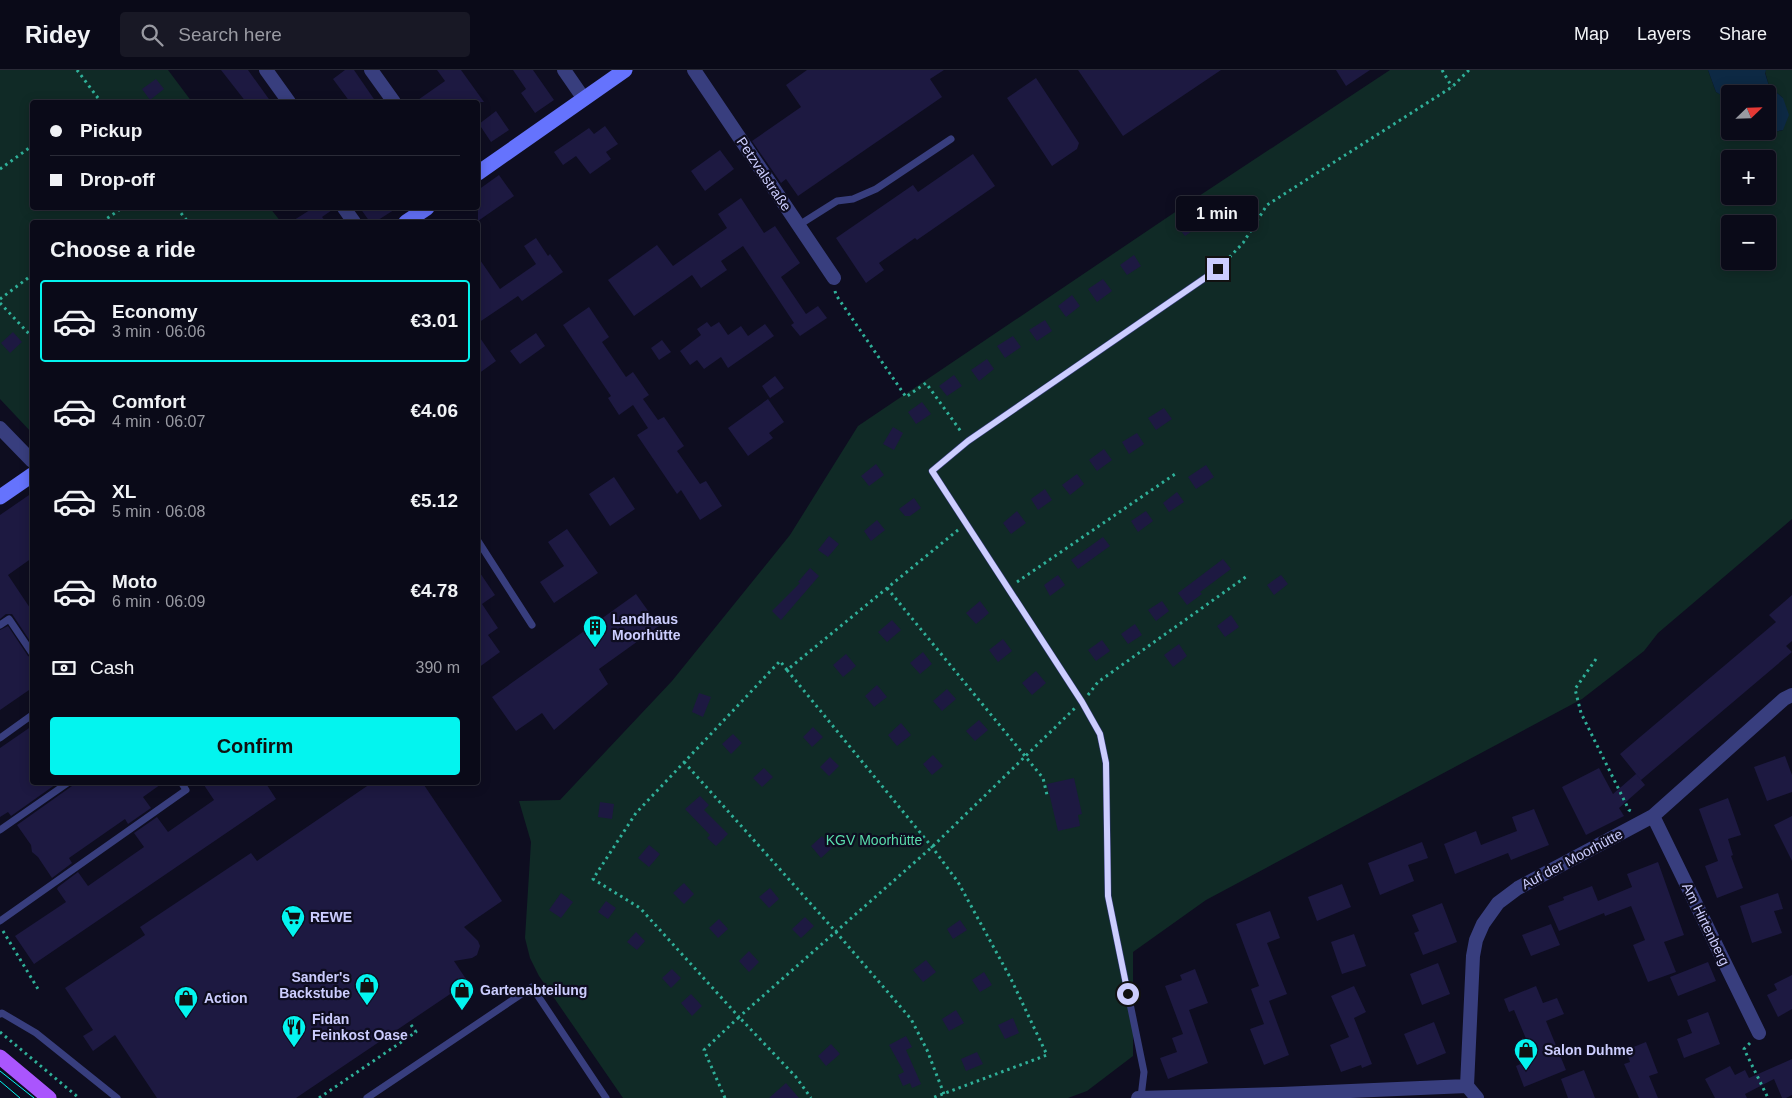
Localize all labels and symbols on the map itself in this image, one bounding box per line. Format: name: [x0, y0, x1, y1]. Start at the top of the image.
north arrow: [1721, 85, 1776, 140]
street label: Petzvalstraße: [733, 134, 795, 214]
callout: 1 min: [1177, 196, 1259, 232]
route end: [1207, 258, 1229, 280]
place label: Landhaus Moorhütte: [612, 611, 681, 643]
building icon: Landhaus Moorhütte: [582, 614, 608, 648]
street label: Auf der Moorhütte: [1519, 826, 1625, 892]
park label: KGV Moorhütte: [826, 832, 922, 848]
street label: Am Hirtenberg: [1679, 880, 1733, 968]
supermarket icon: REWE: [280, 904, 306, 938]
place label: REWE: [310, 909, 352, 925]
place label: Sander's Backstube: [279, 969, 350, 1001]
shop icon: Sander's Backstube: [354, 972, 380, 1006]
shop icon: Gartenabteilung: [449, 977, 475, 1011]
place label: Gartenabteilung: [480, 982, 587, 998]
route start: [1117, 983, 1139, 1005]
shop icon: Action: [173, 985, 199, 1019]
place label: Action: [204, 990, 248, 1006]
place label: Fidan Feinkost Oase: [312, 1011, 408, 1043]
restaurant icon: Fidan Feinkost Oase: [281, 1014, 307, 1048]
shop icon: Salon Duhme: [1513, 1037, 1539, 1071]
place label: Salon Duhme: [1544, 1042, 1634, 1058]

